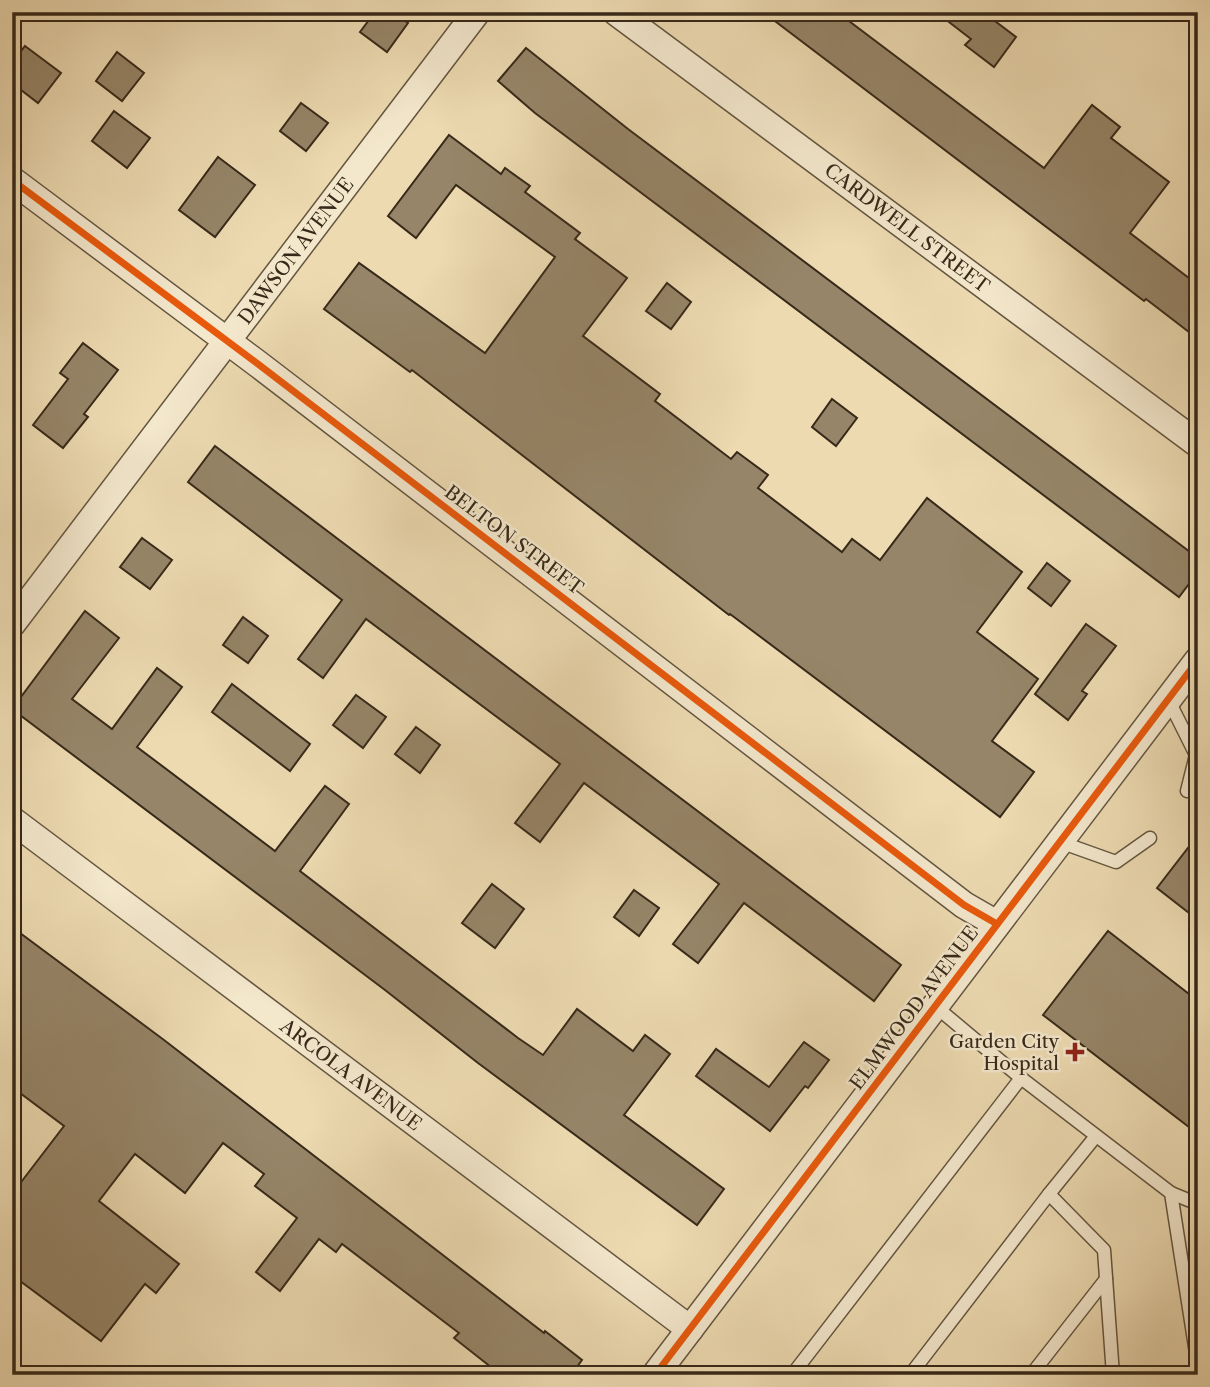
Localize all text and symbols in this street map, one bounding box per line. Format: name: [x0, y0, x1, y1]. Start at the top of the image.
street label: CARDWELL STREET: [820, 158, 995, 298]
street label: DAWSON AVENUE: [233, 173, 359, 329]
street label: BELTON STREET: [440, 480, 588, 600]
street label: ELMWOOD AVENUE: [845, 922, 983, 1094]
street label: ARCOLA AVENUE: [275, 1014, 426, 1136]
place label: Garden City Hospital: [949, 1030, 1059, 1075]
marker: Garden City Hospital: [1065, 1042, 1085, 1062]

